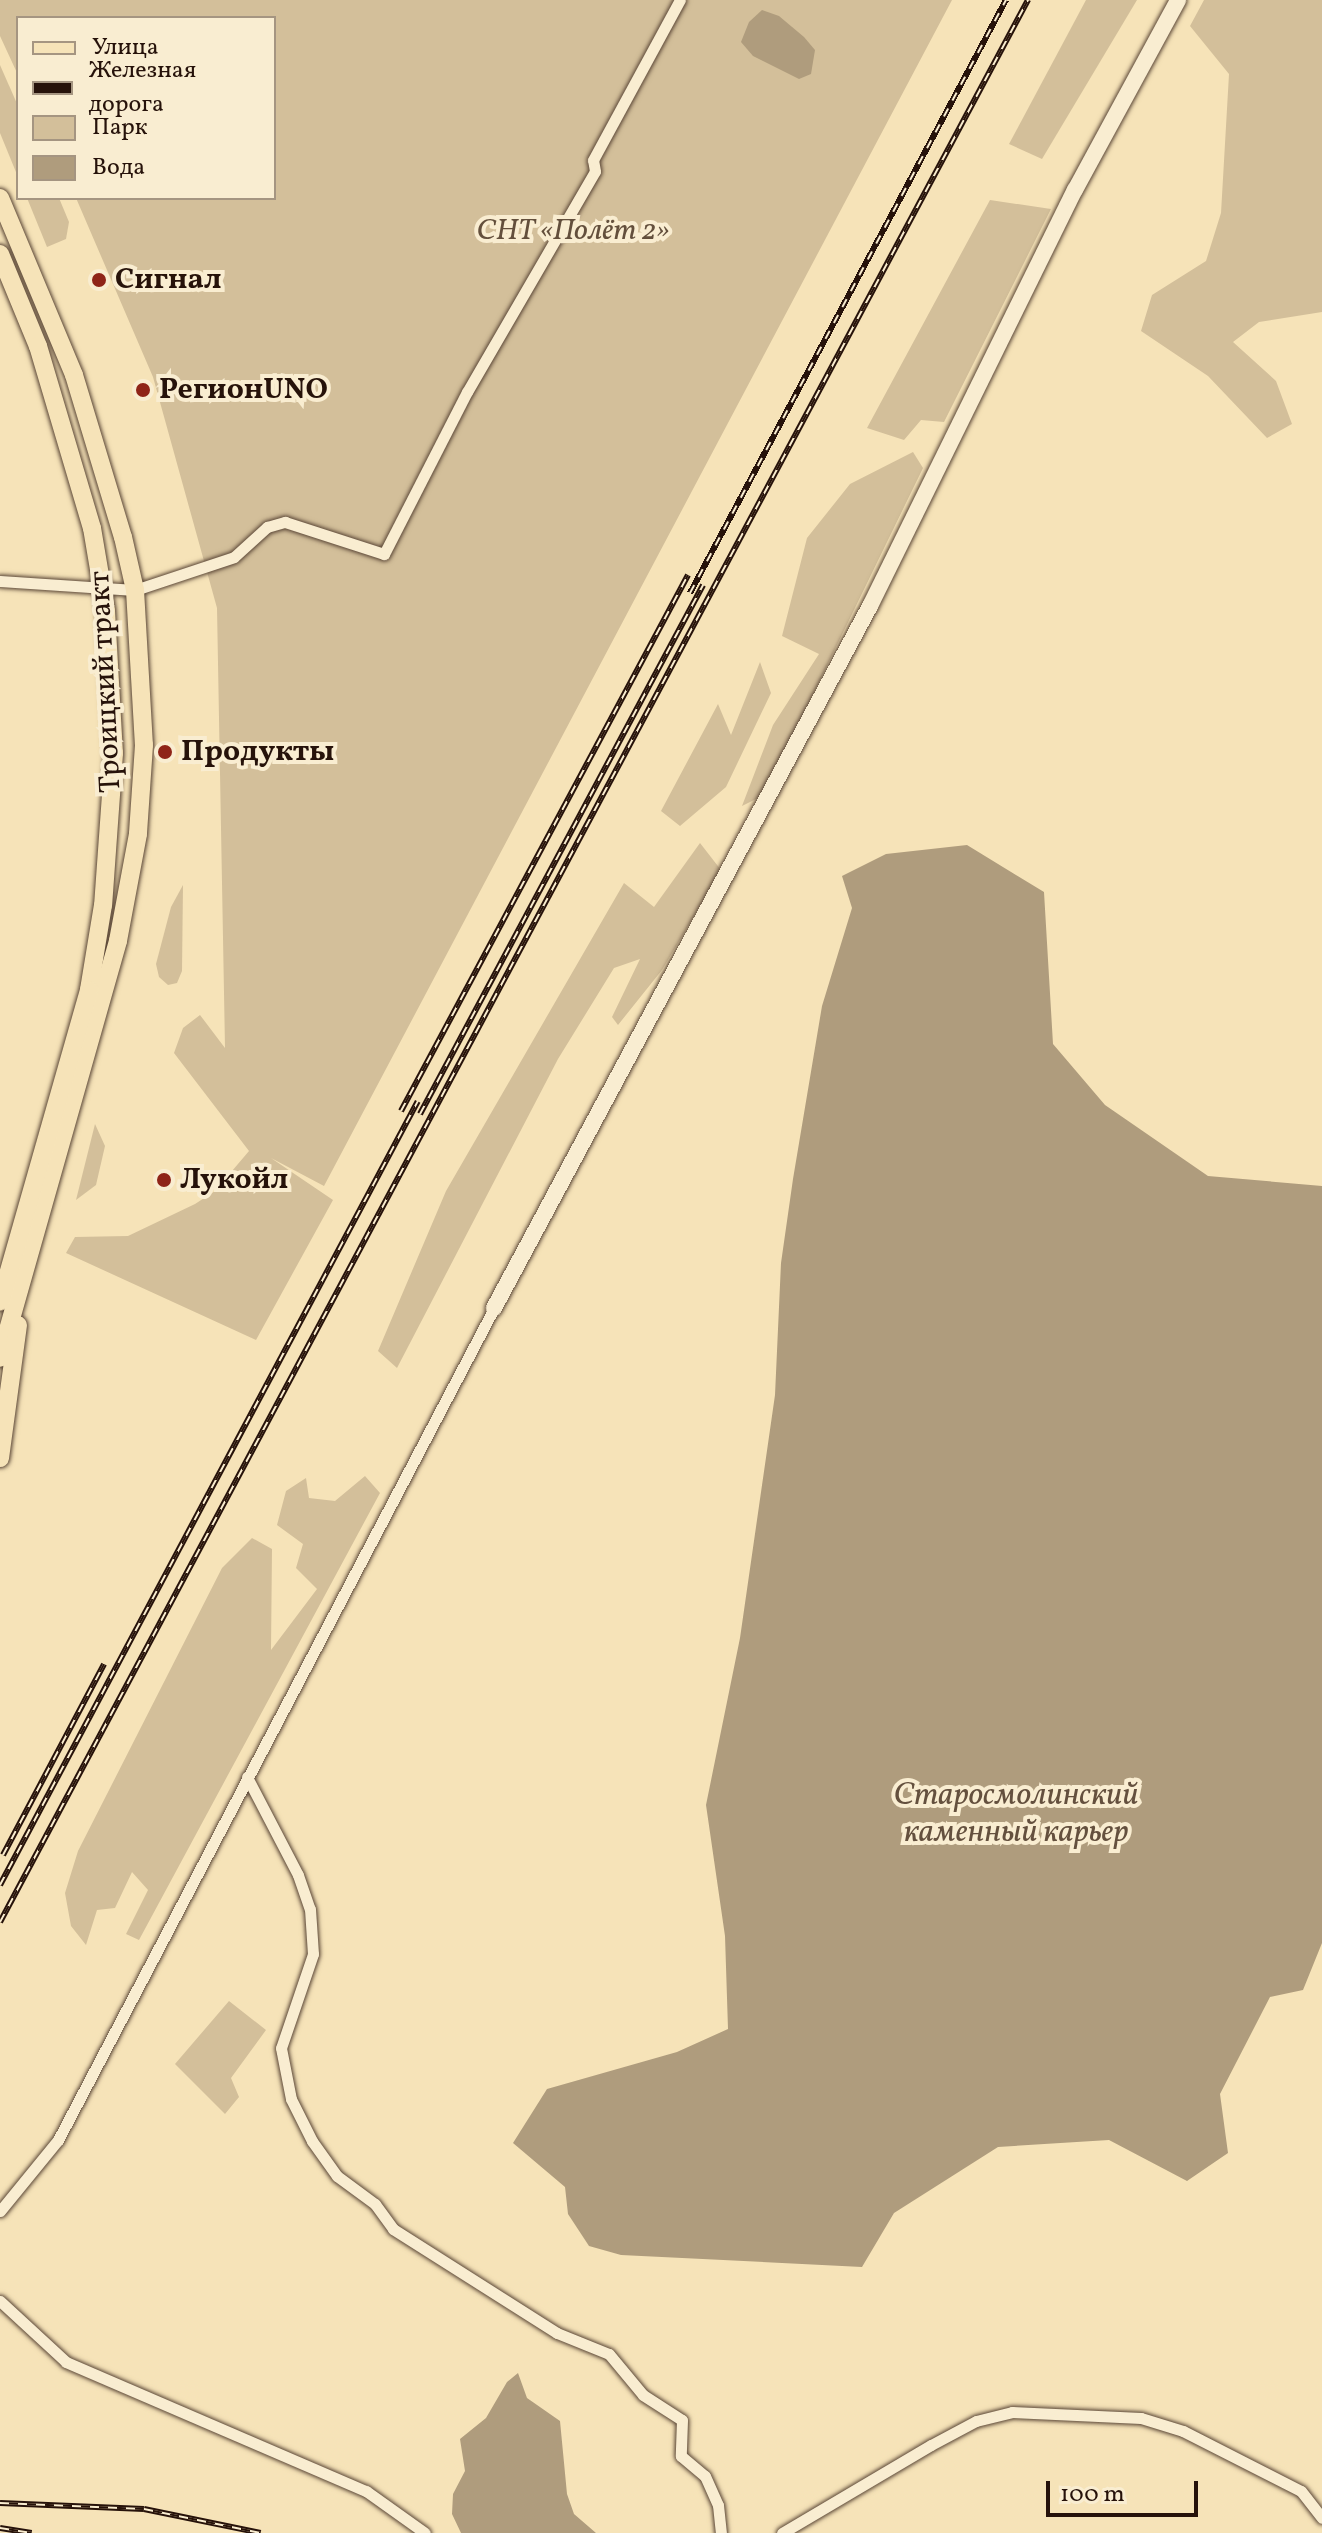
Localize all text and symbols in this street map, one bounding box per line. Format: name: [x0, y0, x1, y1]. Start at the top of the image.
legend: [16, 16, 276, 200]
text: Улица: [92, 31, 159, 65]
text: Железная дорога: [89, 54, 196, 122]
text: Парк: [92, 111, 148, 145]
text: Вода: [92, 151, 145, 185]
park label: СНТ «Полёт 2»: [477, 213, 669, 249]
place label: Сигнал: [115, 262, 222, 298]
marker: Сигнал: [90, 271, 108, 289]
place label: РегионUNO: [159, 372, 328, 408]
marker: РегионUNO: [134, 381, 152, 399]
street label: Троицкий тракт: [82, 570, 130, 794]
place label: Продукты: [181, 734, 334, 770]
marker: Продукты: [156, 743, 174, 761]
place label: Лукойл: [180, 1162, 288, 1198]
marker: Лукойл: [155, 1171, 173, 1189]
water label: Старосмолинский каменный карьер: [893, 1778, 1139, 1853]
scale bar: [1050, 2465, 1202, 2515]
text: 100 m: [1060, 2478, 1125, 2512]

